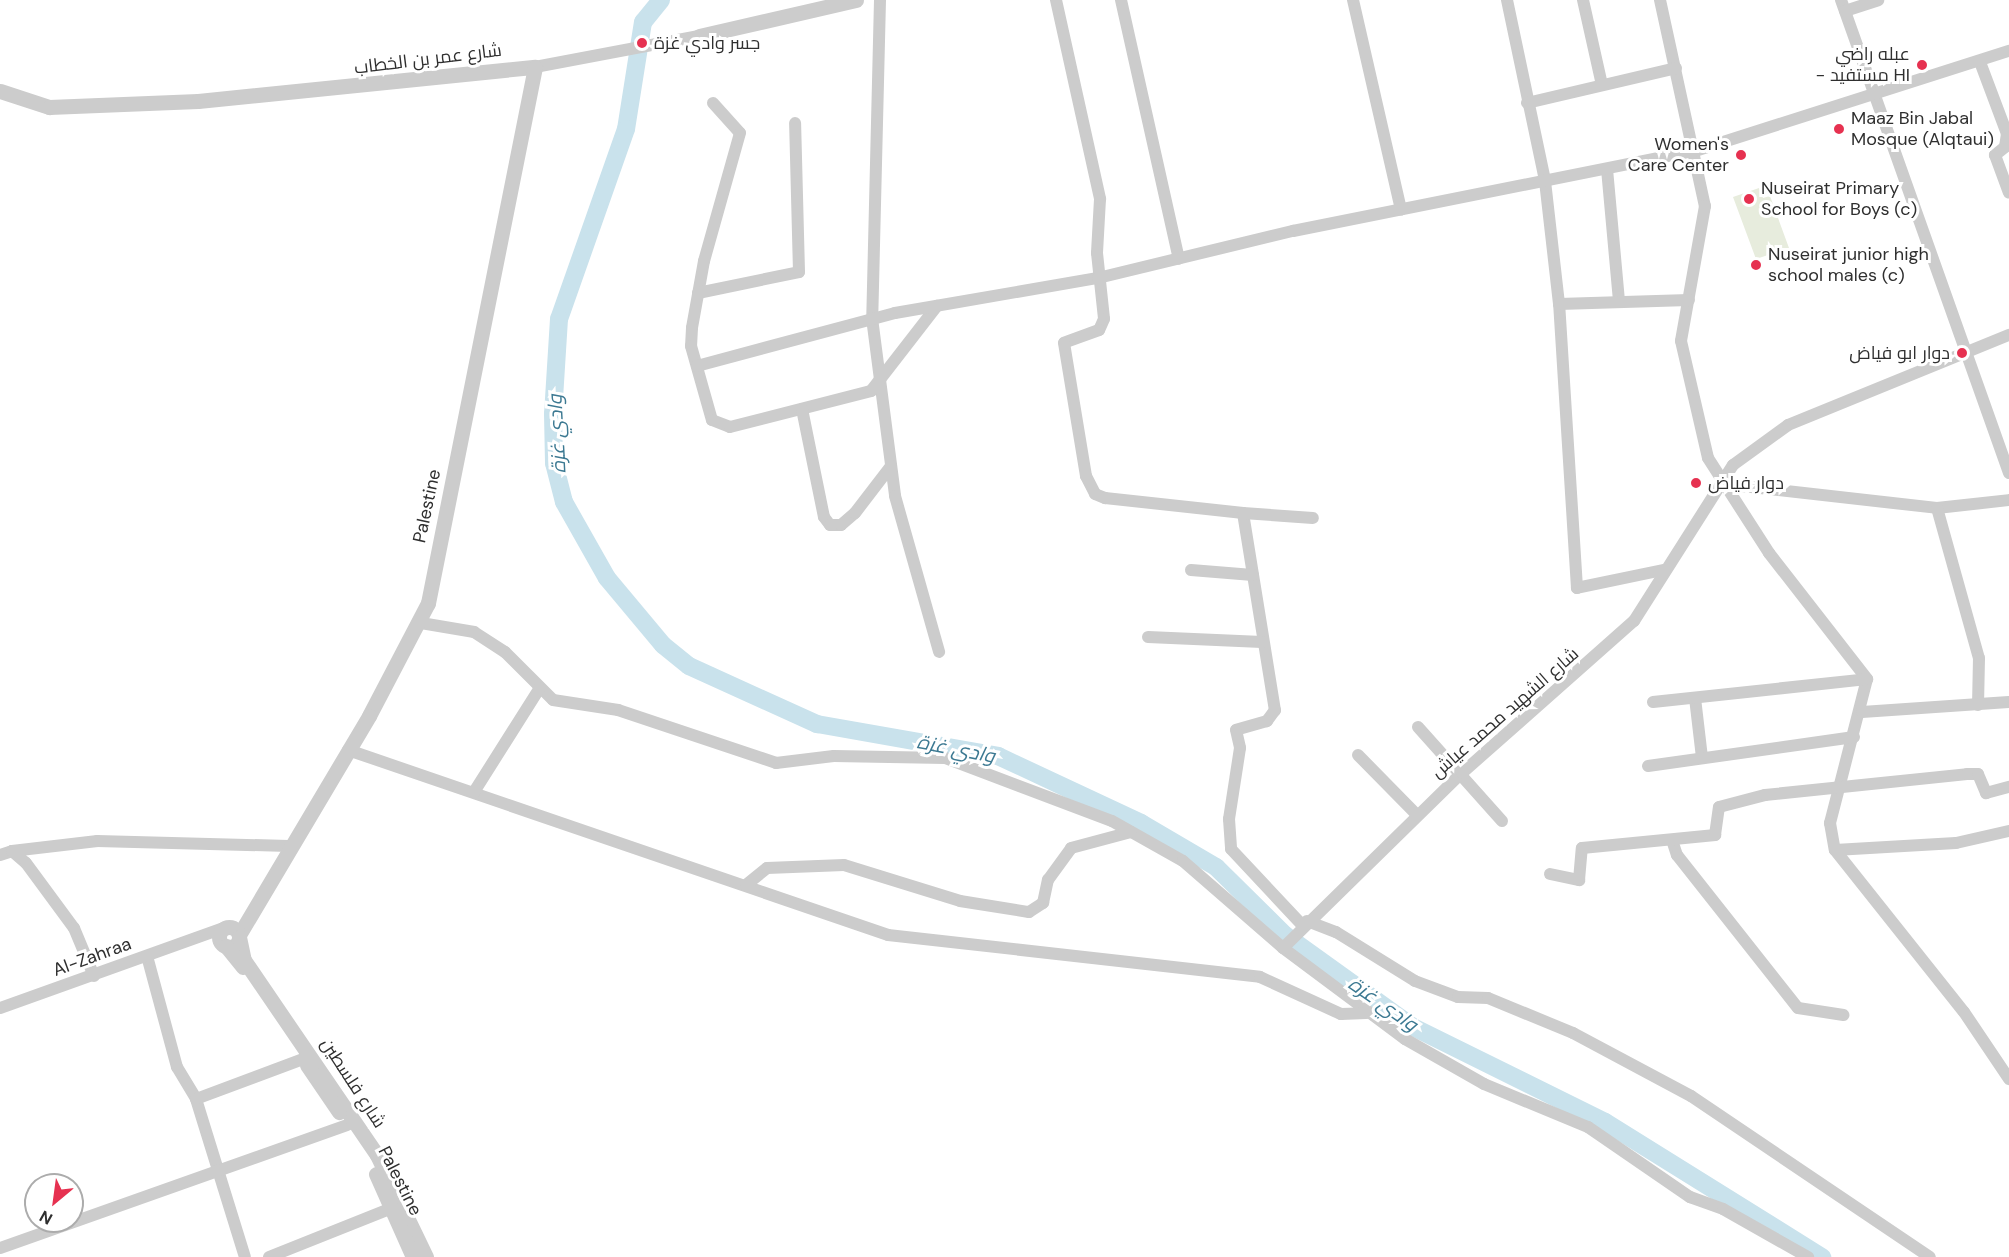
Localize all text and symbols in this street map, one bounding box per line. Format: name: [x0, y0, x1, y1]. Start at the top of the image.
place label: جسر وادي غزة: [654, 32, 760, 54]
marker: جسر وادي غزة: [635, 36, 649, 50]
street label: شارع عمر بن الخطاب: [353, 39, 503, 79]
place label: عبله راضي - مستفيد HI: [1815, 44, 1910, 86]
marker: عبله راضي - مستفيد HI: [1915, 58, 1929, 72]
place label: Maaz Bin Jabal Mosque (Alqtaui): [1851, 108, 1994, 150]
marker: Maaz Bin Jabal Mosque (Alqtaui): [1832, 122, 1846, 136]
place label: Women's Care Center: [1628, 134, 1729, 176]
marker: Women's Care Center: [1734, 148, 1748, 162]
place label: Nuseirat Primary School for Boys (c): [1761, 178, 1917, 220]
marker: Nuseirat Primary School for Boys (c): [1742, 192, 1756, 206]
place label: Nuseirat junior high school males (c): [1768, 244, 1929, 286]
marker: Nuseirat junior high school males (c): [1749, 258, 1763, 272]
place label: دوار ابو فياض: [1849, 342, 1950, 364]
marker: دوار ابو فياض: [1955, 346, 1969, 360]
water label: وادي غزة: [543, 394, 571, 474]
street label: Palestine: [409, 467, 445, 545]
place label: دوار فياض: [1708, 472, 1784, 494]
marker: دوار فياض: [1689, 476, 1703, 490]
street label: شارع الشهيد محمد عياش: [1427, 643, 1583, 783]
water label: وادي غزة: [915, 730, 997, 768]
street label: Al-Zahraa: [50, 933, 134, 981]
water label: وادي غزة: [1344, 972, 1422, 1036]
street label: شارع فلسطين: [316, 1034, 390, 1132]
street label: Palestine: [373, 1143, 427, 1219]
north arrow: [24, 1173, 84, 1233]
text: N: [36, 1205, 56, 1229]

